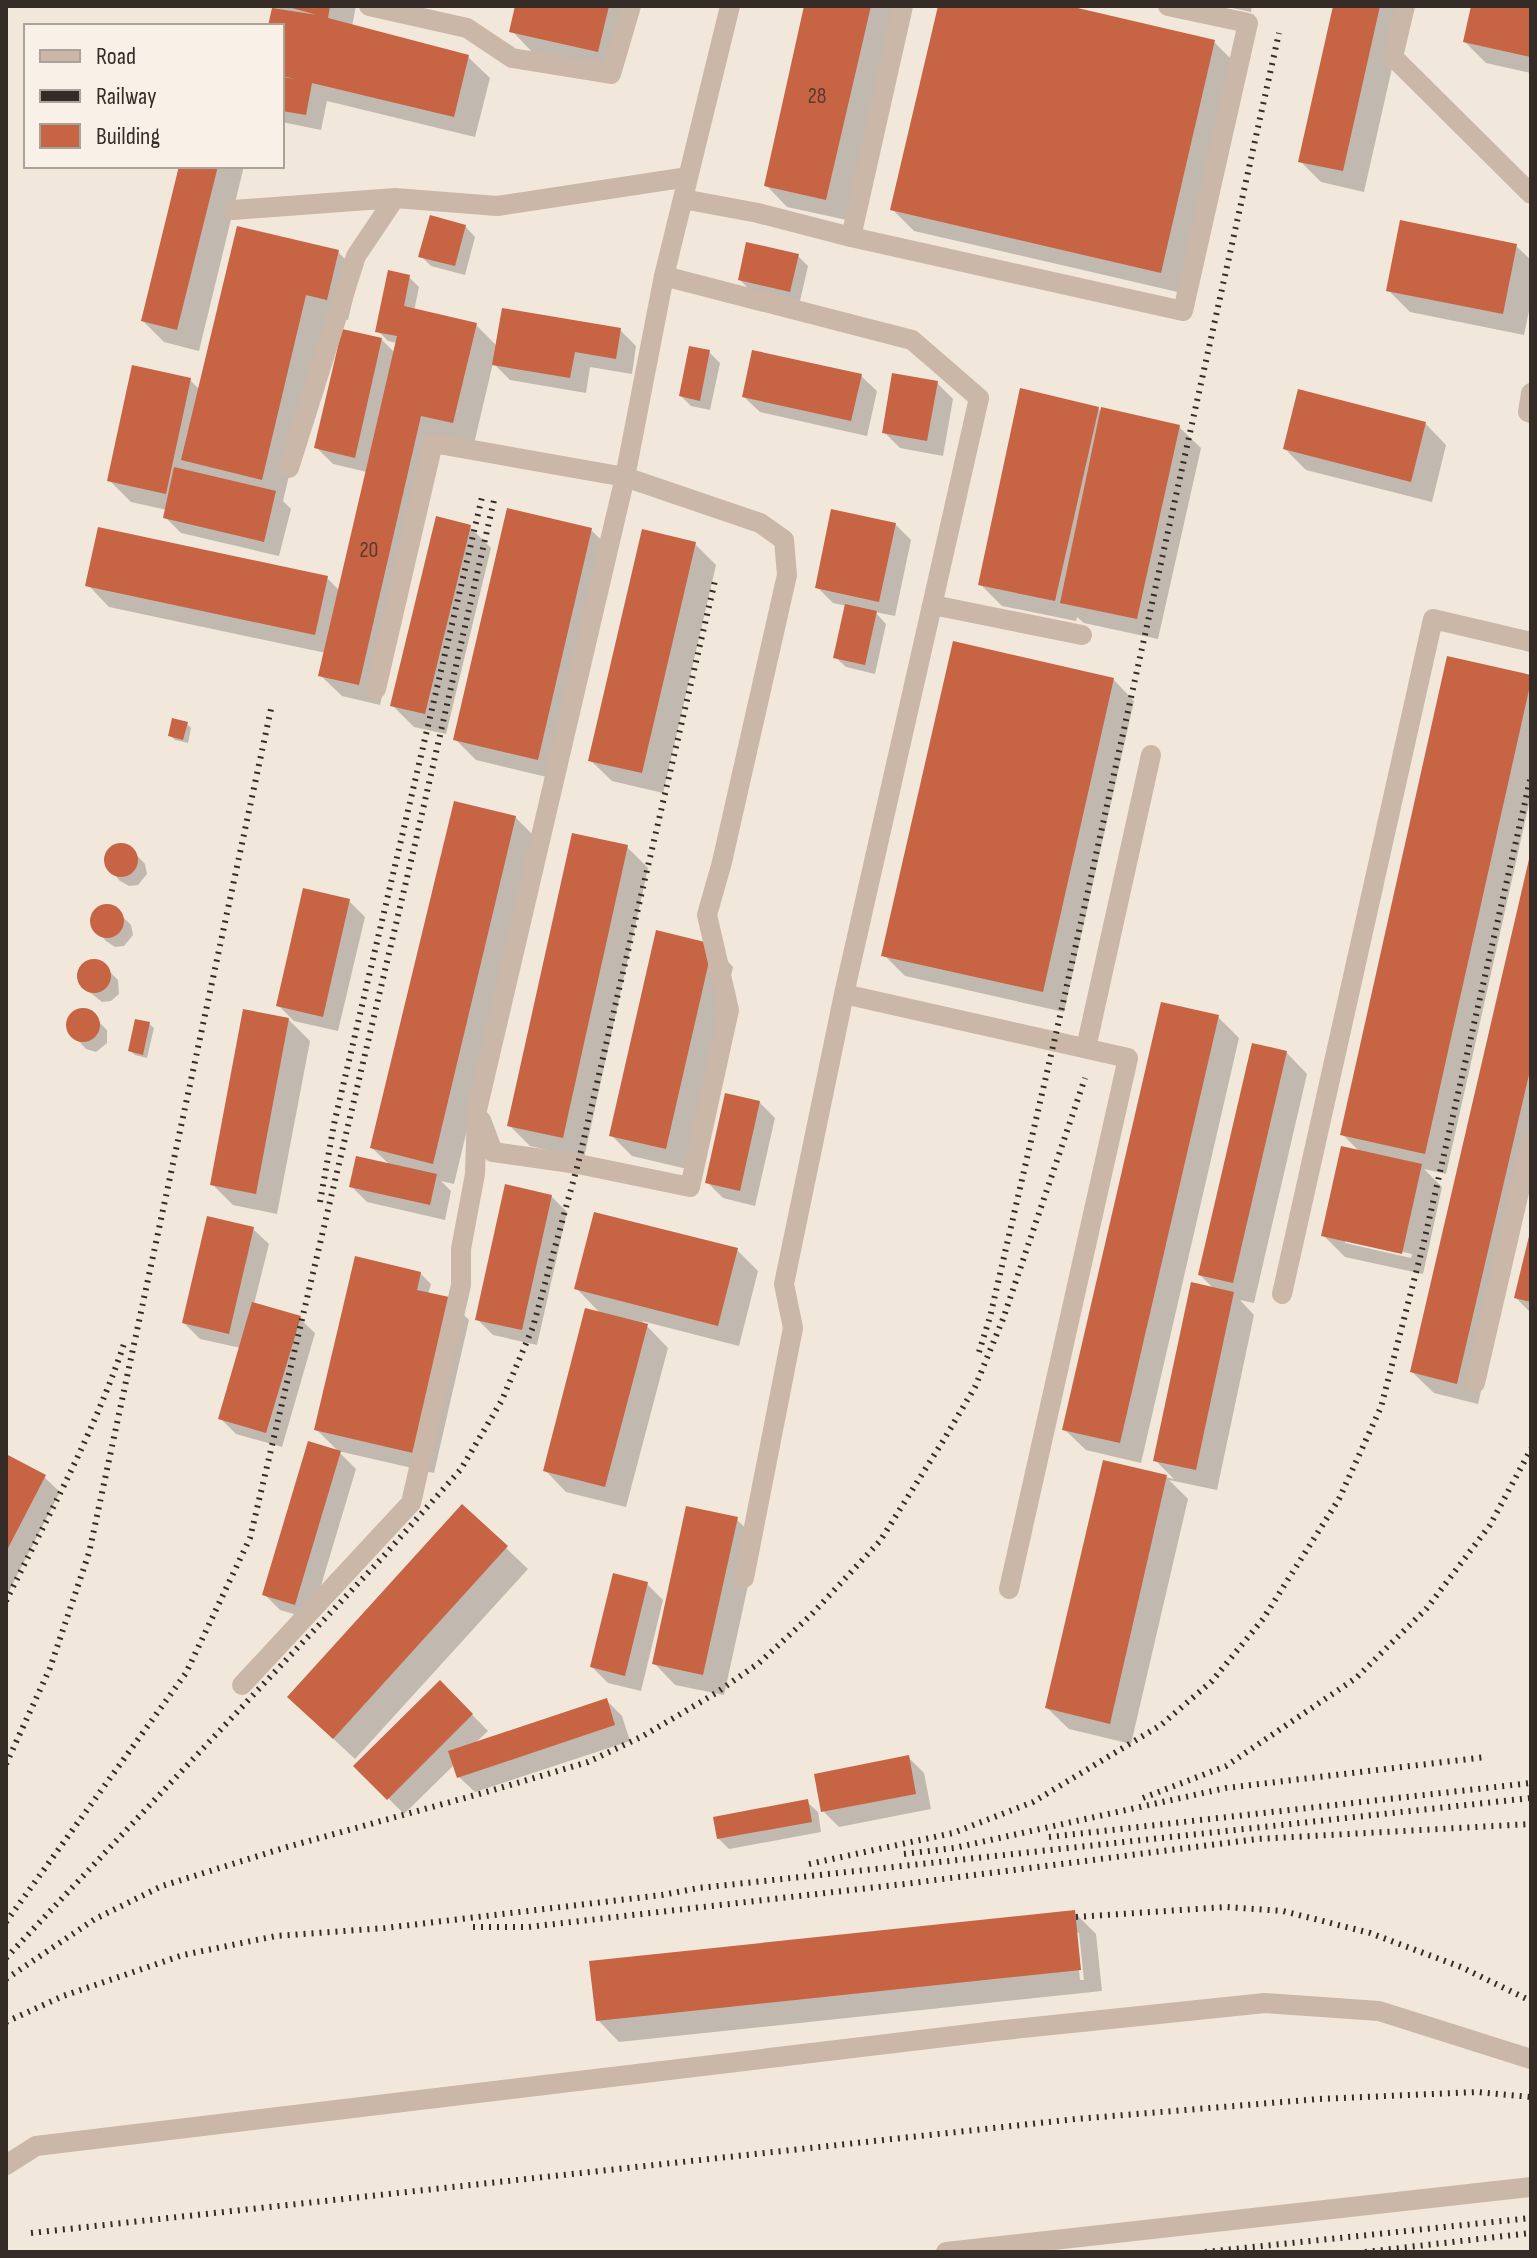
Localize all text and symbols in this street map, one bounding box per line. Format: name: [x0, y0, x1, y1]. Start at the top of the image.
legend: [24, 24, 284, 168]
text: Road: [96, 42, 136, 71]
text: Railway: [96, 82, 156, 111]
house number: 28: [808, 83, 826, 110]
text: Building: [96, 122, 160, 151]
house number: 20: [360, 537, 378, 564]

